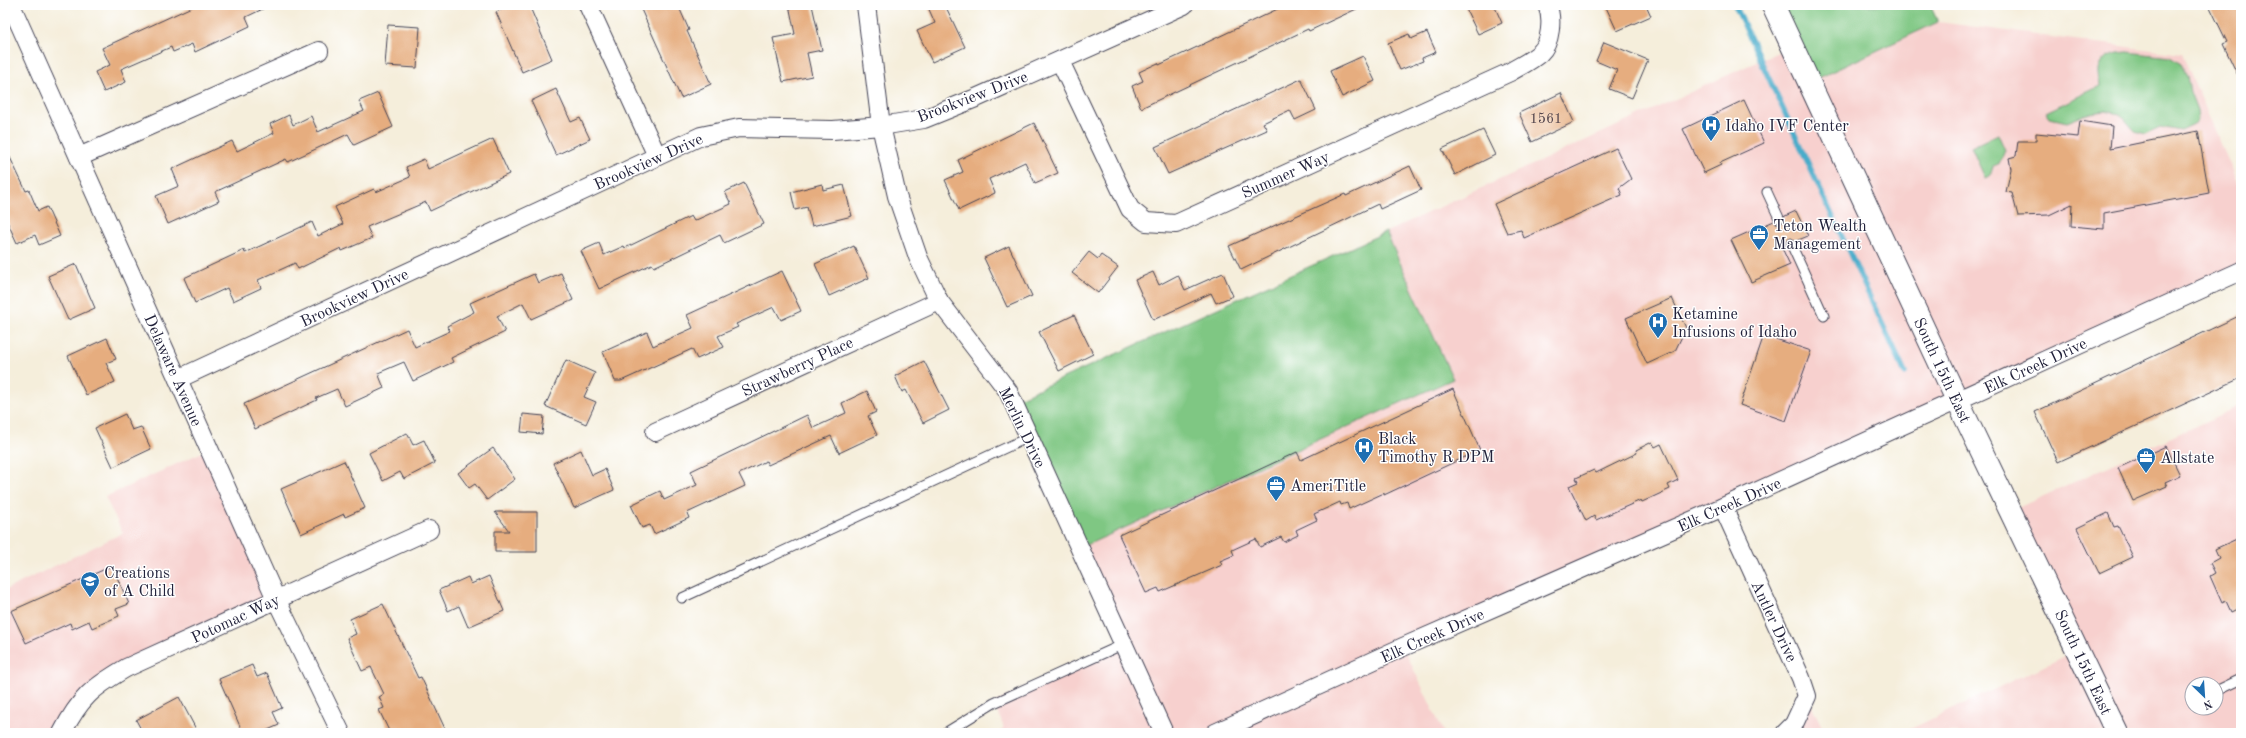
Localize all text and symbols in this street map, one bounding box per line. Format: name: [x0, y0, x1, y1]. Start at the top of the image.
street label: Brookview Drive: [915, 69, 1030, 126]
house number: 1561: [1530, 112, 1562, 126]
hospital icon: Idaho IVF Center: [1700, 114, 1722, 142]
place label: Idaho IVF Center: [1725, 119, 1849, 135]
street label: Brookview Drive: [592, 132, 706, 194]
street label: Summer Way: [1240, 149, 1333, 202]
place label: Teton Wealth Management: [1773, 219, 1867, 253]
office icon: Teton Wealth Management: [1748, 223, 1770, 251]
street label: Brookview Drive: [298, 267, 411, 331]
place label: Ketamine Infusions of Idaho: [1672, 307, 1797, 341]
hospital icon: Ketamine Infusions of Idaho: [1647, 311, 1669, 339]
street label: Delaware Avenue: [140, 312, 204, 429]
street label: South 15th East: [1910, 316, 1973, 426]
street label: Strawberry Place: [740, 335, 856, 401]
street label: Elk Creek Drive: [1982, 336, 2090, 398]
street label: Merlin Drive: [995, 385, 1048, 471]
place label: Black Timothy R DPM: [1378, 432, 1494, 466]
hospital icon: Black Timothy R DPM: [1353, 436, 1375, 464]
office icon: Allstate: [2135, 446, 2157, 474]
place label: Allstate: [2160, 451, 2214, 467]
office icon: AmeriTitle: [1265, 474, 1287, 502]
street label: Elk Creek Drive: [1676, 476, 1784, 536]
place label: AmeriTitle: [1290, 479, 1366, 495]
place label: Creations of A Child: [104, 566, 175, 600]
school or university icon: Creations of A Child: [79, 570, 101, 598]
street label: Antler Drive: [1747, 579, 1799, 665]
street label: Potomac Way: [189, 592, 283, 647]
street label: Elk Creek Drive: [1379, 607, 1487, 667]
street label: South 15th East: [2051, 608, 2114, 718]
north arrow: [2184, 676, 2224, 716]
text: N: [2201, 697, 2214, 711]

